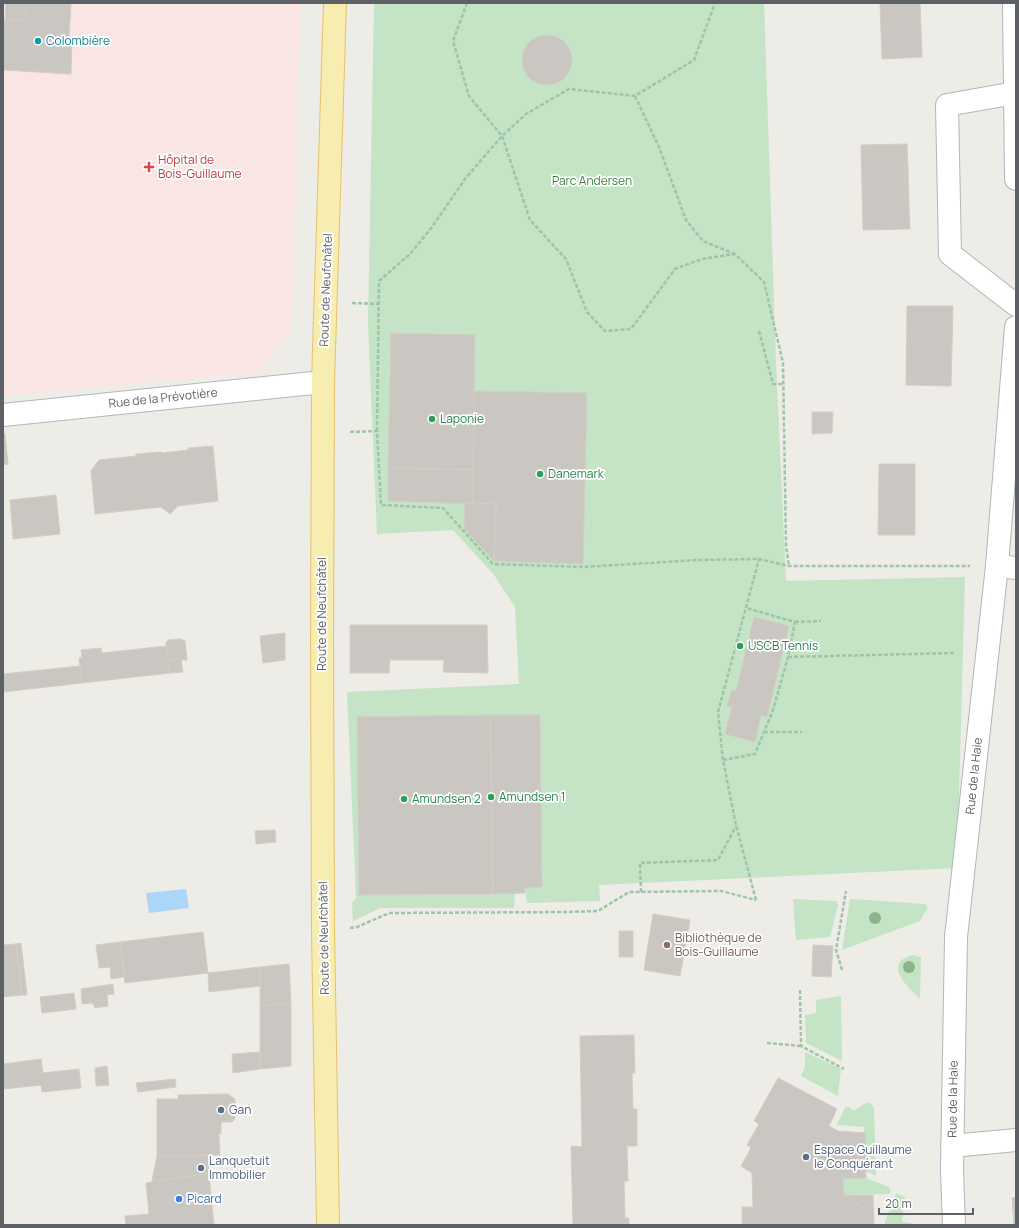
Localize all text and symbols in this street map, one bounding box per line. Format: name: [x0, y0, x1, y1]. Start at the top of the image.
place label: Colombière: [46, 32, 110, 49]
marker: Colombière: [33, 36, 43, 46]
place label: Hôpital de Bois-Guillaume: [158, 151, 242, 182]
marker: Hôpital de Bois-Guillaume: [143, 161, 155, 173]
park label: Parc Andersen: [552, 172, 632, 189]
street label: Route de Neufchâtel: [315, 233, 336, 347]
street label: Rue de la Prévotière: [108, 383, 218, 412]
place label: Laponie: [440, 410, 484, 427]
marker: Laponie: [427, 414, 437, 424]
place label: Danemark: [548, 465, 605, 482]
marker: Danemark: [535, 469, 545, 479]
street label: Route de Neufchâtel: [313, 557, 330, 671]
place label: USCB Tennis: [748, 637, 818, 654]
marker: USCB Tennis: [735, 641, 745, 651]
street label: Rue de la Haie: [961, 737, 986, 815]
place label: Amundsen 1: [499, 788, 565, 805]
place label: Amundsen 2: [412, 790, 481, 807]
marker: Amundsen 1: [486, 792, 496, 802]
marker: Amundsen 2: [399, 794, 409, 804]
street label: Route de Neufchâtel: [314, 881, 333, 995]
place label: Bibliothèque de Bois-Guillaume: [675, 929, 762, 960]
marker: Bibliothèque de Bois-Guillaume: [662, 940, 672, 950]
street label: Rue de la Haie: [943, 1060, 962, 1138]
place label: Gan: [229, 1101, 251, 1118]
marker: Gan: [216, 1105, 226, 1115]
place label: Espace Guillaume le Conquérant: [814, 1141, 912, 1172]
place label: Lanquetuit Immobilier: [209, 1152, 270, 1183]
marker: Espace Guillaume le Conquérant: [801, 1152, 811, 1162]
marker: Lanquetuit Immobilier: [196, 1163, 206, 1173]
place label: Picard: [187, 1190, 222, 1207]
scale bar: [879, 1190, 973, 1216]
marker: Picard: [174, 1194, 184, 1204]
text: 20 m: [885, 1195, 912, 1212]

